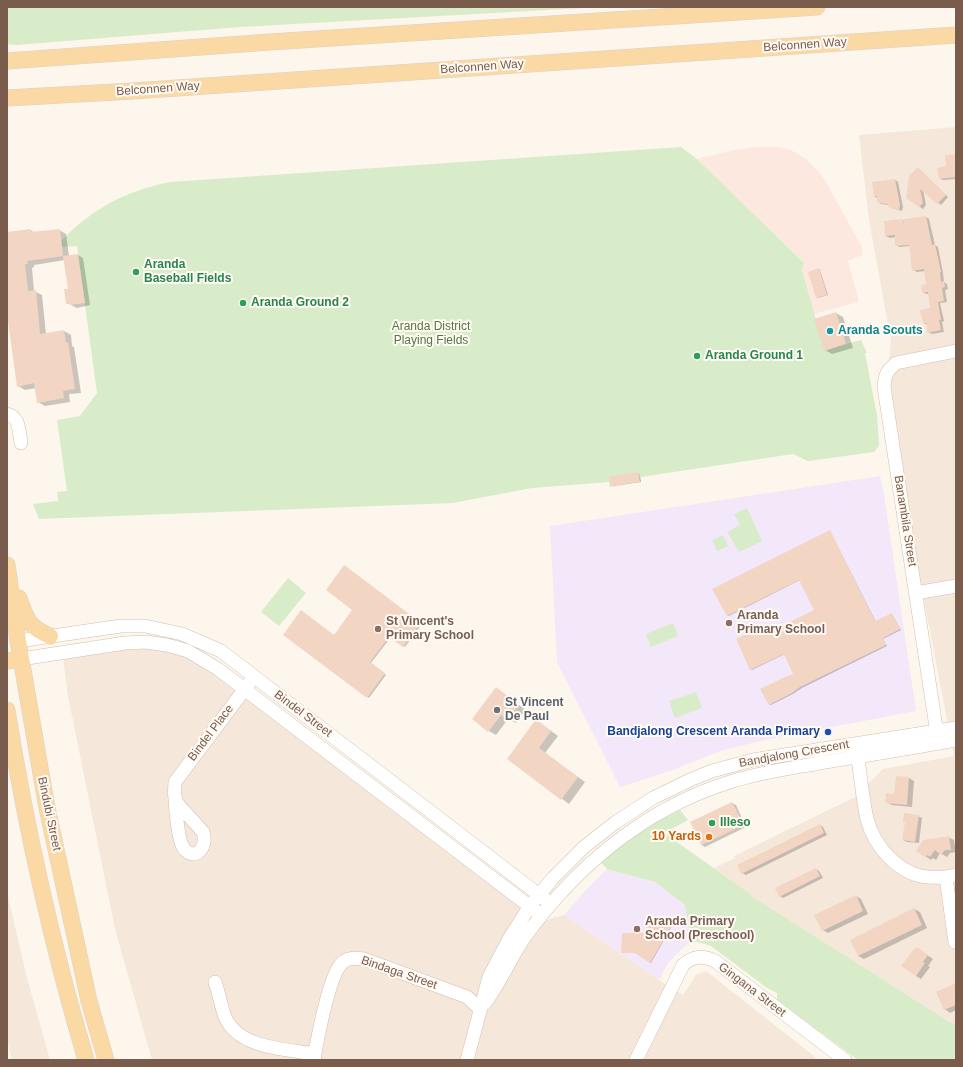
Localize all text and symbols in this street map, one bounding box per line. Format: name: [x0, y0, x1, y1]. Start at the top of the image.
street label: Belconnen Way: [763, 35, 847, 55]
street label: Belconnen Way: [440, 57, 524, 77]
street label: Belconnen Way: [116, 79, 200, 99]
place label: Aranda Baseball Fields: [144, 258, 231, 286]
marker: Aranda Baseball Fields: [131, 267, 141, 277]
place label: Aranda Ground 2: [251, 296, 349, 310]
marker: Aranda Ground 2: [238, 298, 248, 308]
park label: Aranda District Playing Fields: [392, 320, 470, 348]
place label: Aranda Scouts: [838, 324, 923, 338]
marker: Aranda Scouts: [825, 326, 835, 336]
place label: Aranda Ground 1: [705, 349, 803, 363]
marker: Aranda Ground 1: [692, 351, 702, 361]
street label: Banambila Street: [891, 474, 919, 568]
place label: Aranda Primary School: [737, 609, 825, 637]
place label: St Vincent's Primary School: [386, 615, 474, 643]
marker: Aranda Primary School: [724, 618, 734, 628]
marker: St Vincent's Primary School: [373, 624, 383, 634]
street label: Bindel Street: [271, 688, 335, 740]
place label: St Vincent De Paul: [505, 696, 563, 724]
street label: Bindel Place: [185, 702, 237, 764]
marker: St Vincent De Paul: [492, 705, 502, 715]
place label: Bandjalong Crescent Aranda Primary: [607, 725, 820, 739]
marker: Bandjalong Crescent Aranda Primary: [823, 727, 833, 737]
street label: Bandjalong Crescent: [738, 737, 850, 771]
street label: Bindubi Street: [34, 776, 64, 852]
place label: Illeso: [720, 816, 751, 830]
marker: Illeso: [707, 818, 717, 828]
place label: 10 Yards: [652, 830, 701, 844]
marker: 10 Yards: [704, 832, 714, 842]
place label: Aranda Primary School (Preschool): [645, 915, 754, 943]
marker: Aranda Primary School (Preschool): [632, 924, 642, 934]
street label: Bindaga Street: [359, 953, 439, 993]
street label: Gingana Street: [715, 960, 789, 1020]

